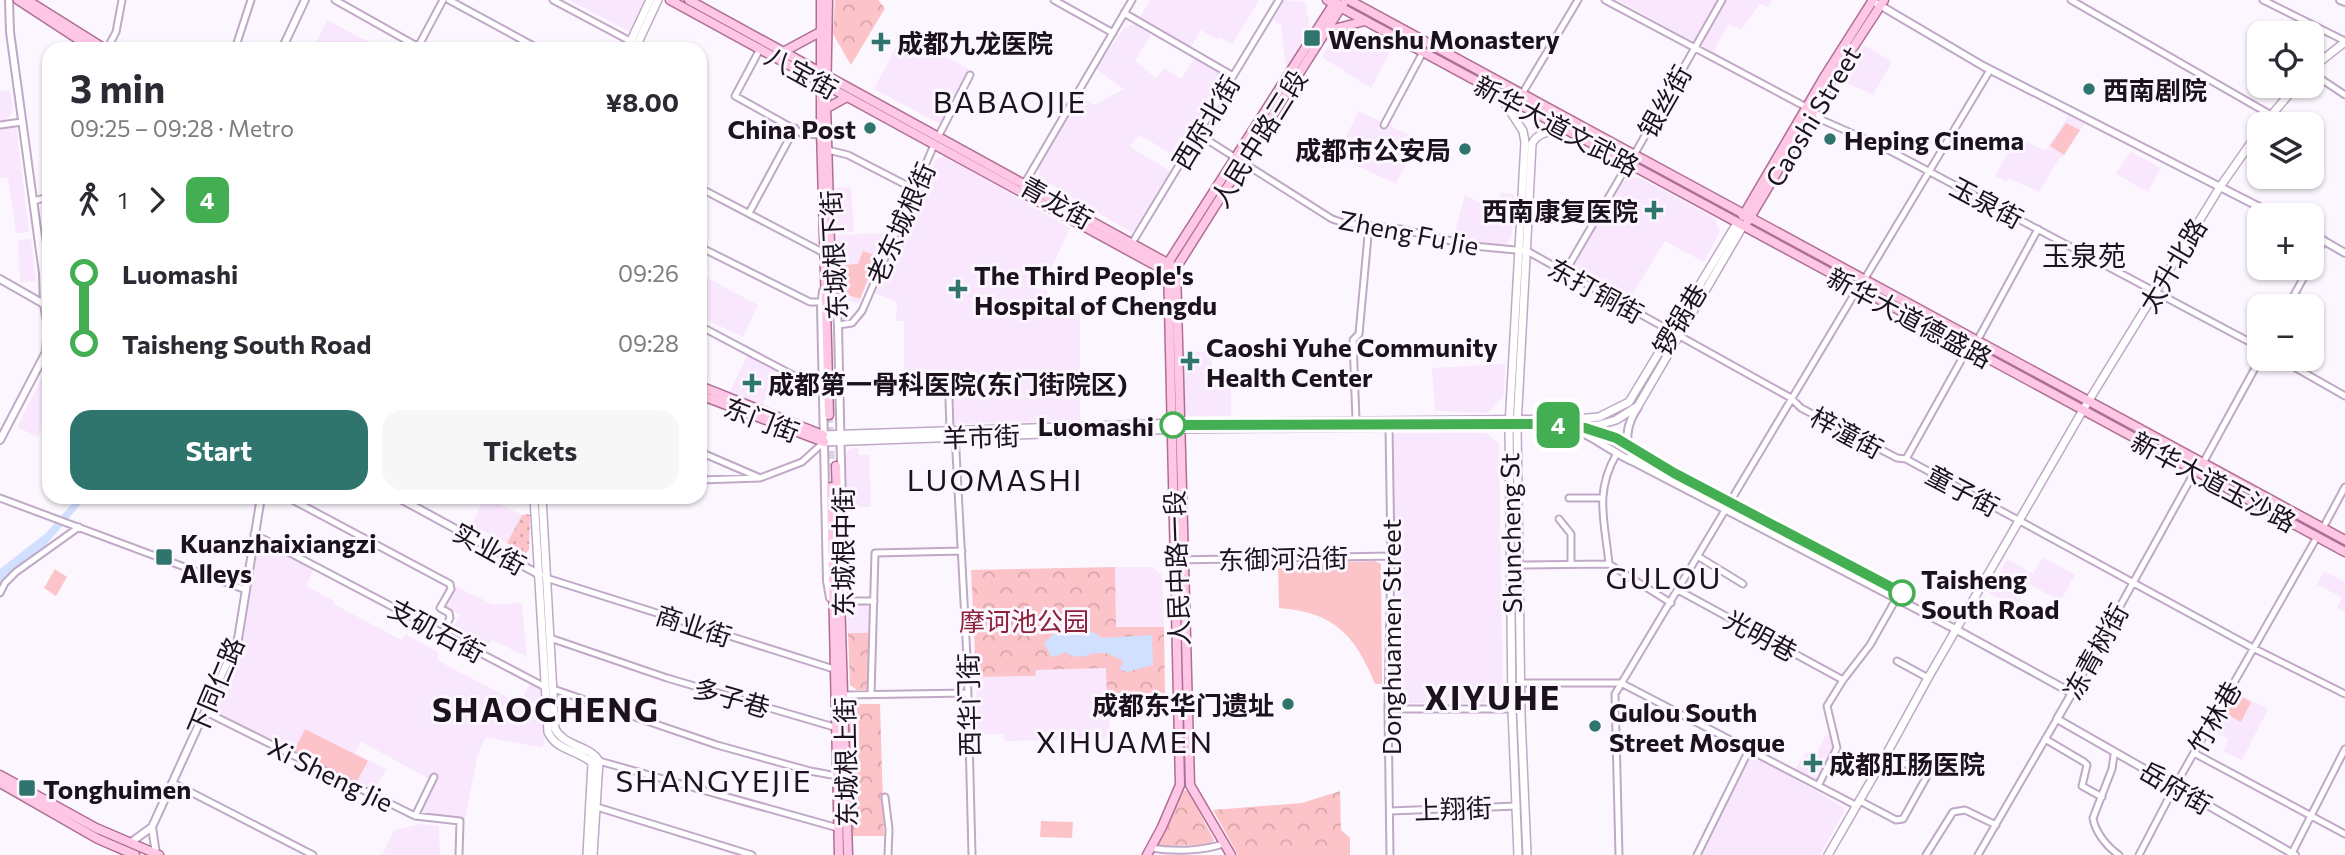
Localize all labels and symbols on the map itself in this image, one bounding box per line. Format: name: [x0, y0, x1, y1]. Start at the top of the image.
place label: Wenshu Monastery: [1328, 23, 1560, 54]
place label: 成都九龙医院: [897, 27, 1053, 58]
marker: Wenshu Monastery: [1302, 28, 1322, 48]
marker: 成都九龙医院: [871, 32, 891, 52]
street label: 八宝街: [760, 40, 844, 104]
street label: Caoshi Street: [1758, 40, 1866, 192]
street label: 银丝街: [1631, 59, 1697, 143]
street label: 人民中路三段: [1204, 64, 1312, 212]
street label: 西府北街: [1165, 69, 1245, 175]
street label: 新华大道文武路: [1469, 69, 1645, 181]
place label: 西南剧院: [2103, 74, 2207, 105]
marker: 西南剧院: [2081, 81, 2097, 97]
district label: BABAOJIE: [933, 82, 1087, 119]
place label: China Post: [728, 113, 856, 144]
marker: China Post: [862, 120, 878, 136]
place label: Heping Cinema: [1844, 124, 2024, 155]
marker: Heping Cinema: [1822, 131, 1838, 147]
place label: 成都市公安局: [1295, 134, 1451, 165]
marker: 成都市公安局: [1457, 141, 1473, 157]
street label: 老东城根街: [859, 157, 941, 289]
street label: 青龙街: [1015, 170, 1099, 234]
street label: 玉泉街: [1945, 170, 2029, 234]
street label: 东城根下街: [814, 189, 852, 321]
place label: 西南康复医院: [1482, 195, 1638, 226]
marker: 西南康复医院: [1644, 200, 1664, 220]
street label: Zheng Fu Jie: [1336, 203, 1482, 261]
street label: 太升北路: [2132, 212, 2212, 318]
district label: 玉泉苑: [2042, 238, 2126, 272]
street label: 东打铜街: [1543, 251, 1649, 329]
place label: The Third People's Hospital of Chengdu: [974, 259, 1217, 320]
street label: 新华大道德盛路: [1822, 261, 1998, 373]
street label: 锣锅巷: [1646, 278, 1712, 360]
marker: The Third People's Hospital of Chengdu: [948, 279, 968, 299]
place label: Caoshi Yuhe Community Health Center: [1206, 331, 1498, 392]
marker: Caoshi Yuhe Community Health Center: [1180, 351, 1200, 371]
place label: 成都第一骨科医院(东门街院区): [768, 368, 1127, 399]
marker: 成都第一骨科医院(东门街院区): [742, 373, 762, 393]
street label: 东门街: [720, 391, 804, 447]
street label: 梓潼街: [1805, 400, 1889, 464]
line badge: 4: [1535, 402, 1581, 448]
place label: Luomashi: [1038, 410, 1154, 441]
marker: Luomashi: [1160, 412, 1186, 438]
street label: 羊市街: [941, 419, 1021, 453]
street label: 新华大道玉沙路: [2126, 425, 2302, 537]
street label: Shuncheng St: [1493, 452, 1527, 614]
street label: 童子街: [1921, 458, 2005, 522]
district label: LUOMASHI: [907, 460, 1083, 497]
street label: 东城根中街: [827, 487, 858, 617]
street label: 人民中路一段: [1158, 489, 1194, 647]
street label: 实业街: [448, 516, 532, 580]
street label: Donghuamen Street: [1375, 519, 1406, 755]
place label: Kuanzhaixiangzi Alleys: [180, 527, 376, 588]
street label: 东御河沿街: [1218, 541, 1348, 575]
marker: Kuanzhaixiangzi Alleys: [154, 547, 174, 567]
district label: GULOU: [1606, 558, 1722, 595]
place label: Taisheng South Road: [1921, 563, 2059, 624]
marker: Taisheng South Road: [1889, 580, 1915, 606]
street label: 支矶石街: [384, 592, 490, 668]
street label: 商业街: [652, 598, 736, 652]
street label: 冻青树街: [2056, 598, 2134, 704]
street label: 光明巷: [1719, 603, 1803, 667]
park label: 摩诃池公园: [959, 605, 1089, 636]
street label: 下同仁路: [180, 632, 250, 740]
street label: 西华门街: [952, 653, 984, 757]
street label: 多子巷: [690, 671, 774, 723]
street label: 竹林巷: [2181, 675, 2247, 759]
district label: XIYUHE: [1425, 676, 1561, 717]
district label: SHAOCHENG: [432, 688, 660, 729]
place label: 成都东华门遗址: [1092, 689, 1274, 720]
marker: 成都东华门遗址: [1280, 696, 1296, 712]
place label: Gulou South Street Mosque: [1609, 696, 1785, 757]
street label: 东城根上街: [828, 697, 862, 827]
marker: Gulou South Street Mosque: [1587, 718, 1603, 734]
district label: XIHUAMEN: [1036, 722, 1214, 759]
street label: Xi Sheng Jie: [263, 730, 399, 818]
place label: 成都肛肠医院: [1829, 748, 1985, 779]
marker: 成都肛肠医院: [1803, 753, 1823, 773]
street label: 岳府街: [2134, 754, 2218, 820]
district label: SHANGYEJIE: [616, 761, 813, 798]
place label: Tonghuimen: [43, 773, 191, 804]
marker: Tonghuimen: [17, 778, 37, 798]
street label: 上翔街: [1413, 791, 1493, 825]

